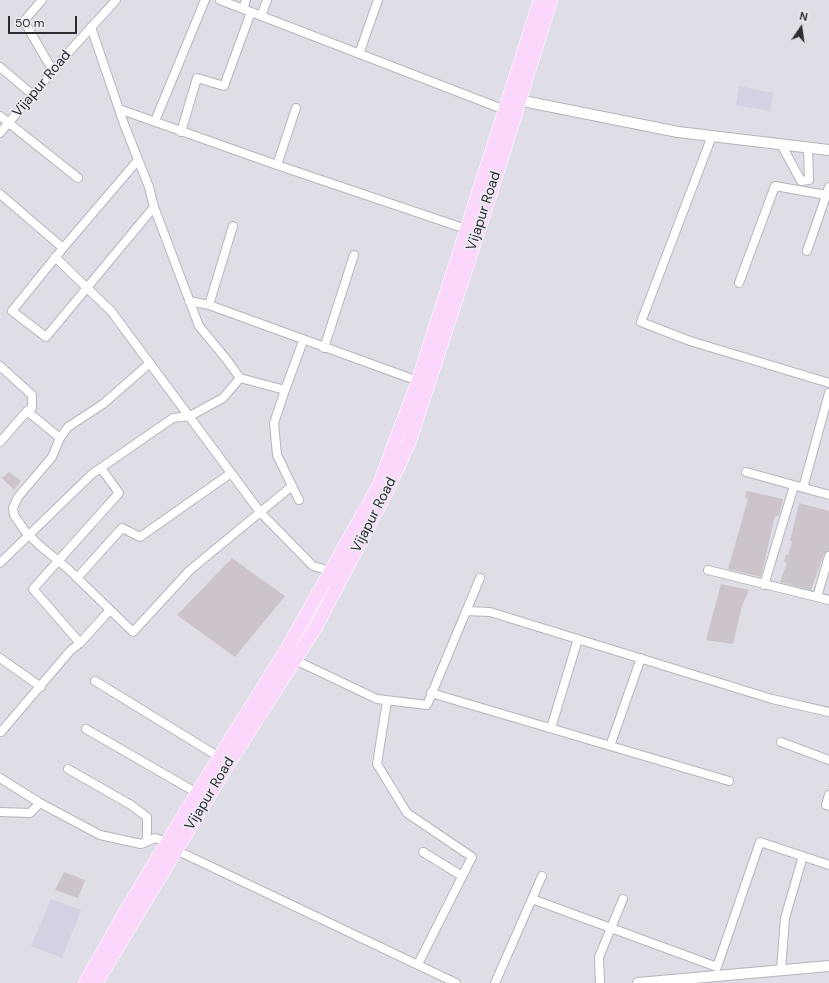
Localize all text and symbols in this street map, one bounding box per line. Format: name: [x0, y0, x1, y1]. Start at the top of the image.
scale bar: [10, 8, 79, 34]
north arrow: [781, 8, 821, 48]
text: N: [798, 9, 809, 24]
text: 50 m: [15, 15, 44, 31]
street label: Vijapur Road: [9, 47, 75, 121]
street label: Vijapur Road: [463, 169, 505, 253]
street label: Vijapur Road: [348, 475, 400, 555]
street label: Vijapur Road: [182, 755, 238, 833]

